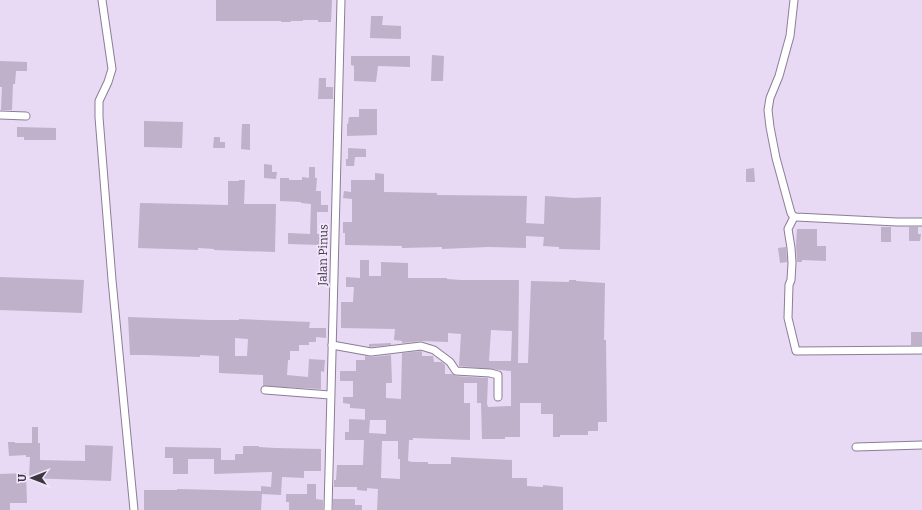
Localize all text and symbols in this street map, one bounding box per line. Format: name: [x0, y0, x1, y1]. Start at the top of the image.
street label: Jalan Pinus: [315, 224, 331, 287]
north arrow: [12, 458, 52, 498]
text: U: [16, 474, 29, 482]

